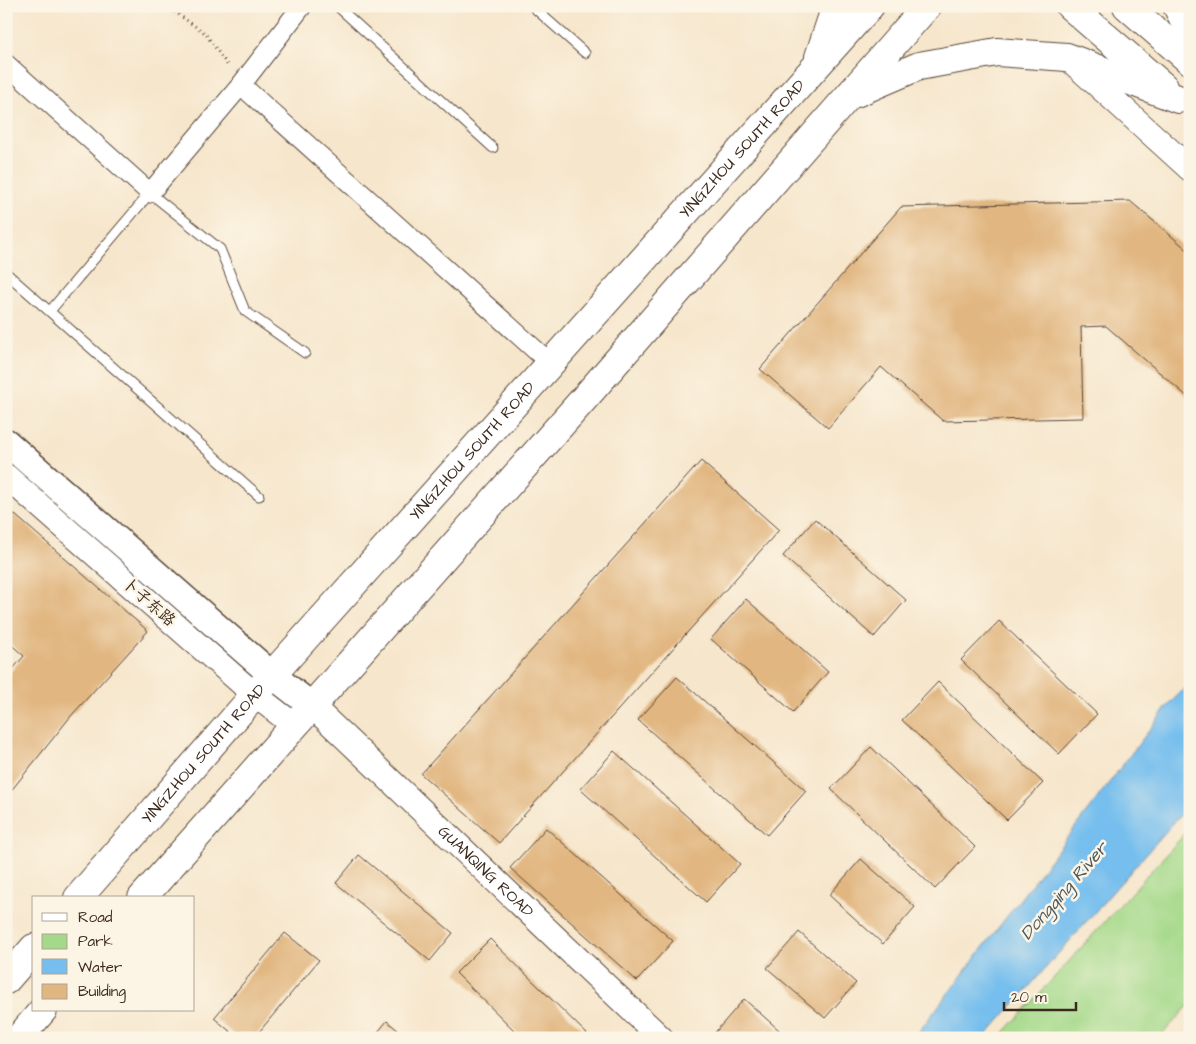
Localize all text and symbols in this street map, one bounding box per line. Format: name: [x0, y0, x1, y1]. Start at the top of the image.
street label: YINGZHOU SOUTH ROAD: [674, 75, 810, 223]
street label: YINGZHOU SOUTH ROAD: [404, 377, 540, 525]
street label: 卜子东路: [118, 573, 180, 631]
street label: YINGZHOU SOUTH ROAD: [136, 679, 270, 829]
street label: GUANQING ROAD: [433, 821, 539, 922]
water label: Dongqing River: [1015, 835, 1116, 946]
legend: [32, 896, 195, 1012]
text: Road: [78, 907, 113, 928]
text: Park: [78, 931, 113, 952]
text: Water: [78, 957, 122, 978]
scale bar: [1004, 979, 1076, 1011]
text: Building: [78, 981, 126, 1003]
text: 20 m: [1011, 987, 1047, 1008]

